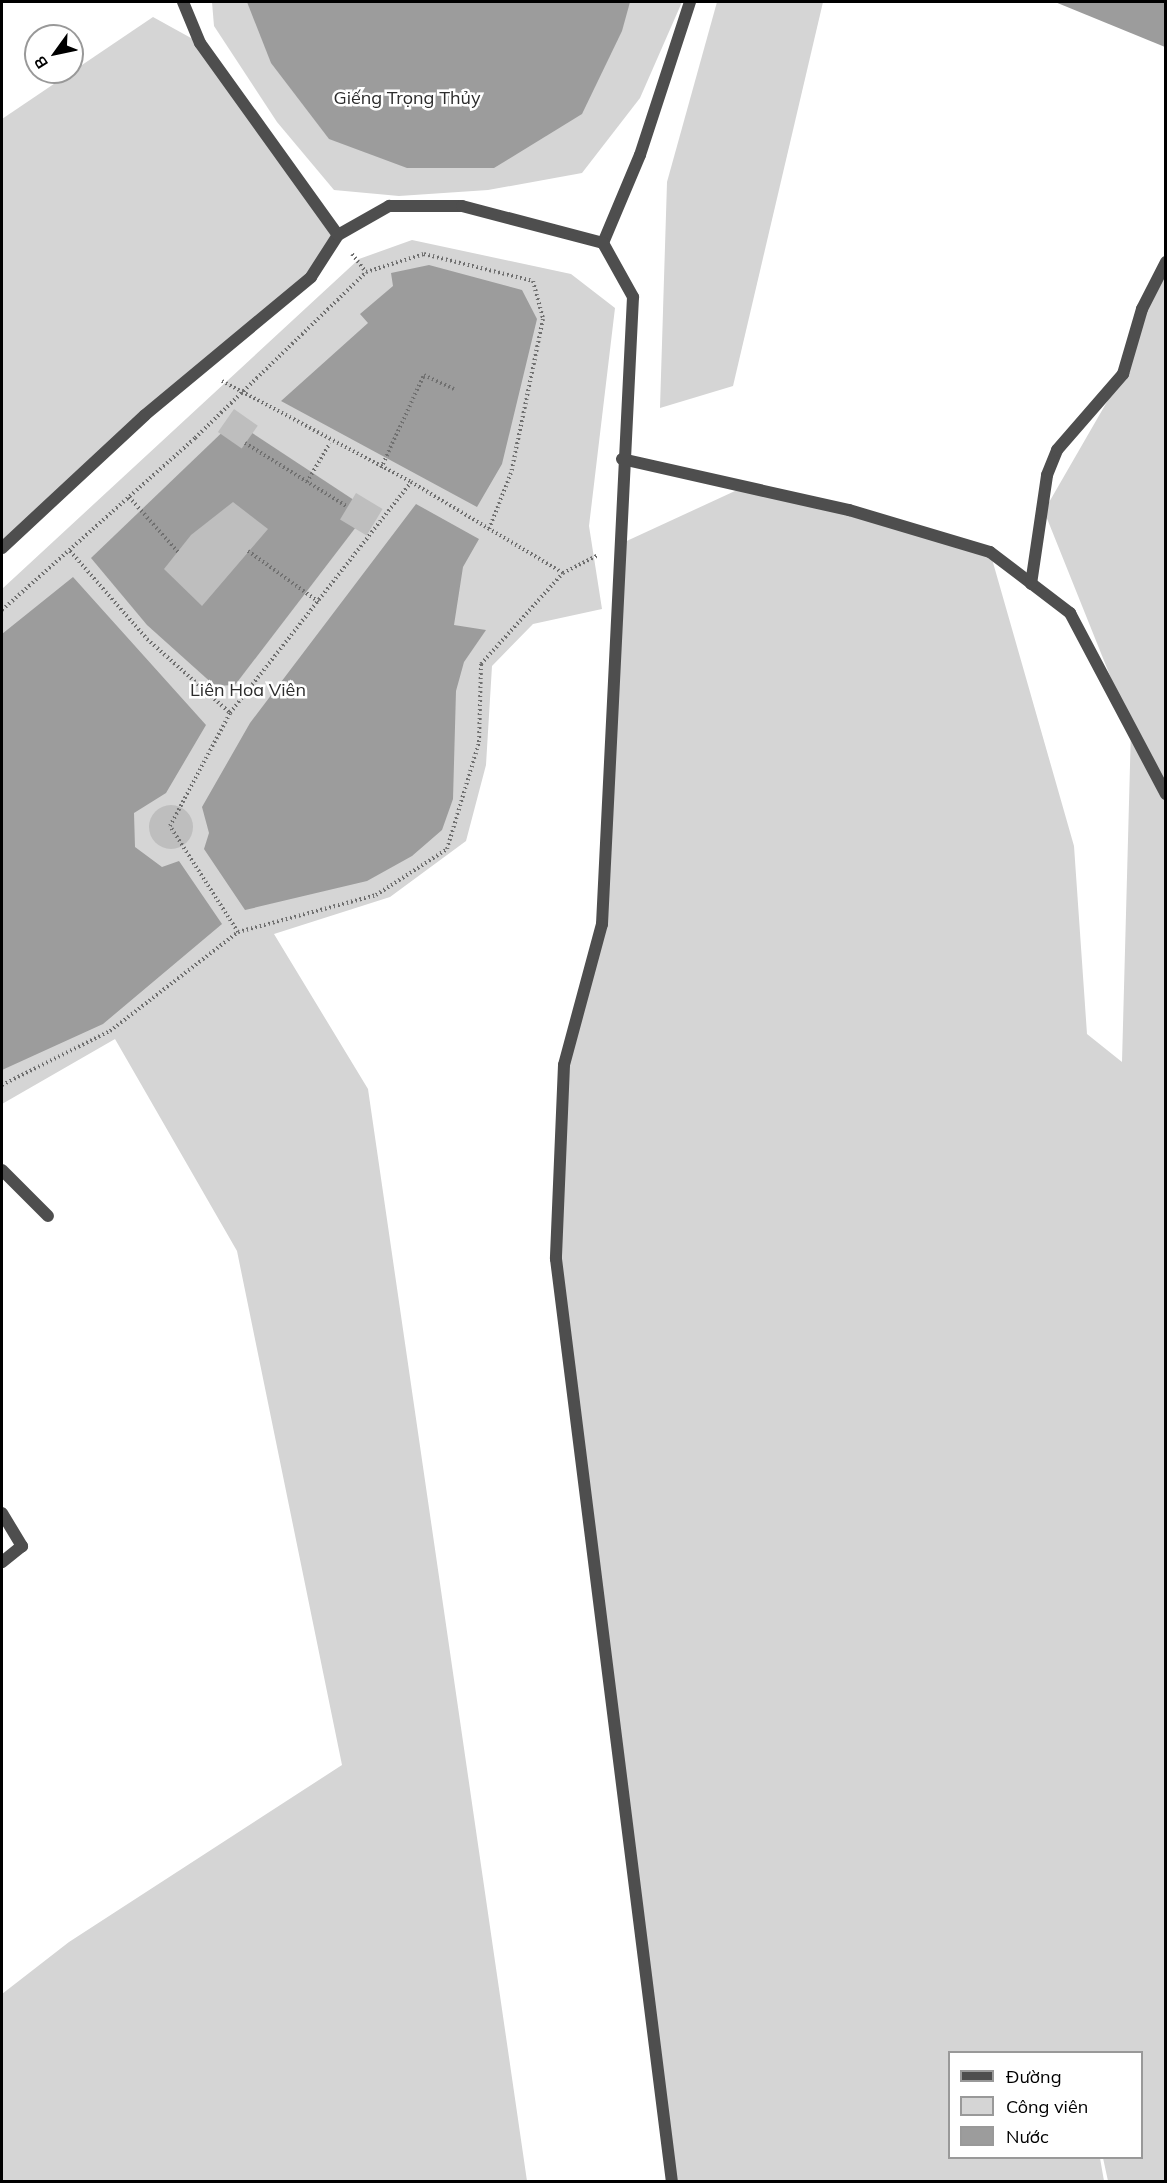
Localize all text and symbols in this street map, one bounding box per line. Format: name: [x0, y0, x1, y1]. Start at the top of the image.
north arrow: [24, 24, 84, 84]
text: B: [29, 53, 52, 73]
park label: Giếng Trọng Thủy: [334, 87, 480, 109]
park label: Liên Hoa Viên: [190, 679, 306, 701]
legend: [948, 2051, 1143, 2159]
text: Đường: [1006, 2065, 1062, 2088]
text: Công viên: [1006, 2095, 1088, 2118]
text: Nước: [1006, 2125, 1049, 2148]

